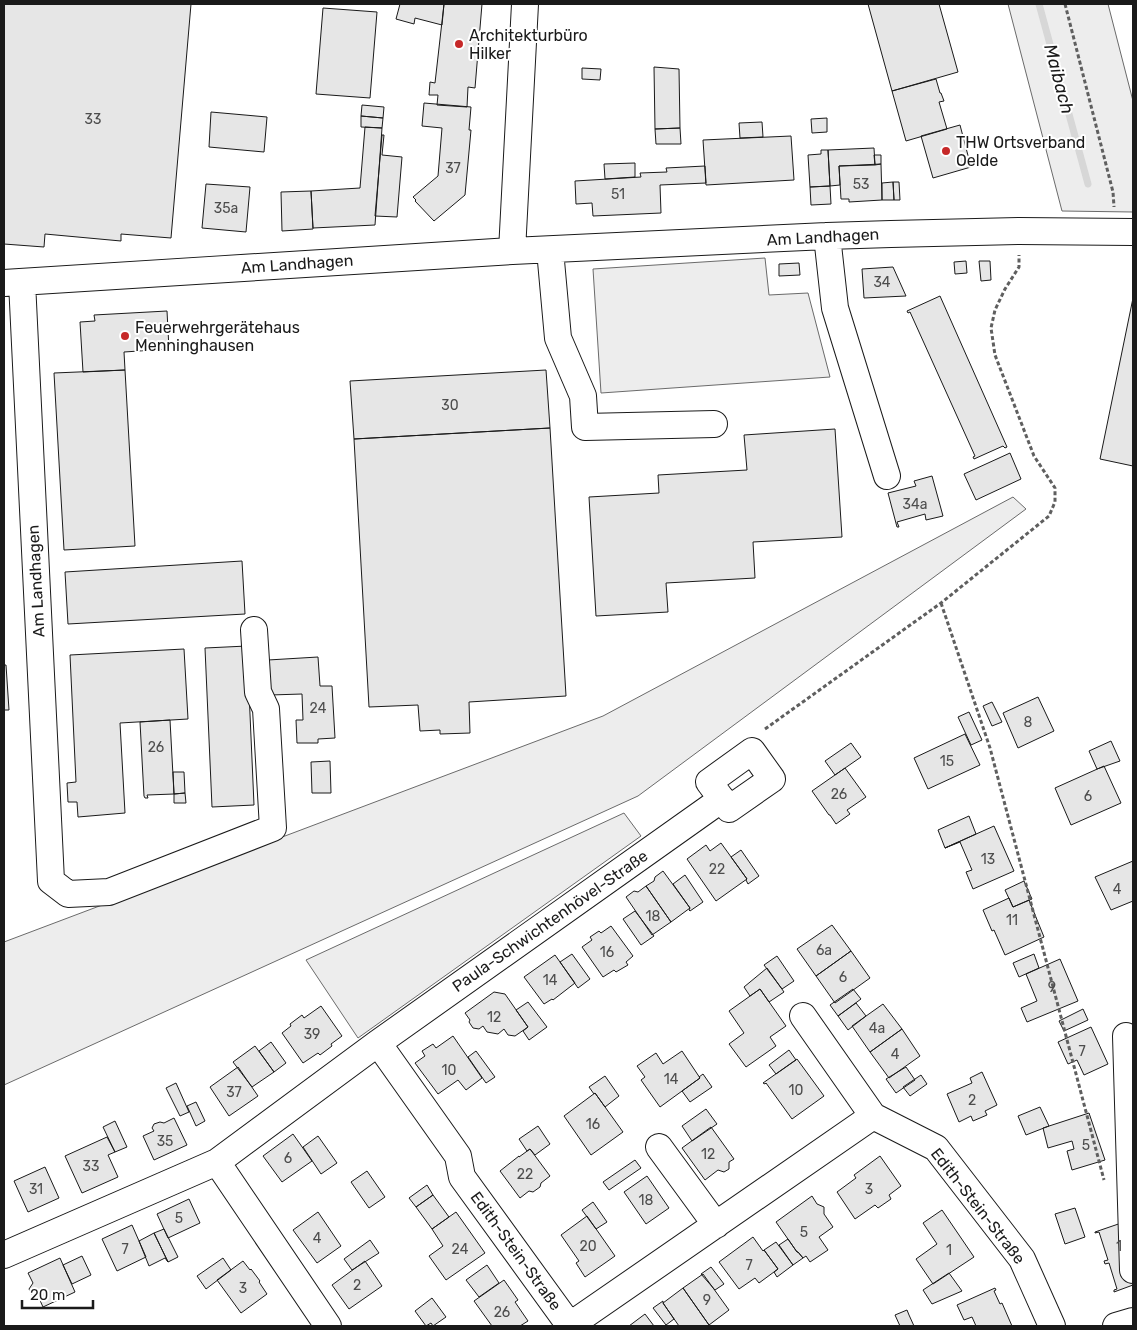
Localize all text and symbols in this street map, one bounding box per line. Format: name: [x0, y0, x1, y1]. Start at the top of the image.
place label: Architekturbüro Hilker: [469, 26, 588, 63]
marker: Architekturbüro Hilker: [453, 38, 465, 50]
water label: Maibach: [1039, 42, 1079, 116]
house number: 33: [85, 111, 101, 128]
place label: THW Ortsverband Oelde: [956, 133, 1085, 170]
marker: THW Ortsverband Oelde: [940, 145, 952, 157]
house number: 37: [445, 160, 461, 177]
house number: 53: [853, 176, 869, 193]
house number: 51: [611, 186, 625, 203]
house number: 35a: [214, 200, 238, 217]
street label: Am Landhagen: [766, 225, 880, 249]
street label: Am Landhagen: [240, 251, 354, 277]
house number: 34: [873, 274, 891, 291]
place label: Feuerwehrgerätehaus Menninghausen: [135, 318, 300, 355]
marker: Feuerwehrgerätehaus Menninghausen: [119, 330, 131, 342]
house number: 30: [441, 397, 459, 414]
house number: 34a: [903, 496, 927, 513]
street label: Am Landhagen: [24, 524, 48, 638]
house number: 24: [310, 700, 327, 717]
house number: 8: [1024, 714, 1033, 731]
house number: 26: [148, 739, 164, 756]
house number: 15: [940, 753, 954, 770]
house number: 26: [831, 786, 847, 803]
house number: 6: [1084, 788, 1092, 805]
street label: Paula-Schwichtenhövel-Straße: [449, 846, 651, 996]
house number: 13: [981, 851, 995, 868]
house number: 22: [709, 861, 725, 878]
house number: 4: [1113, 881, 1122, 898]
house number: 18: [646, 908, 661, 925]
house number: 11: [1006, 912, 1018, 929]
house number: 6a: [816, 942, 832, 959]
house number: 16: [600, 944, 614, 961]
house number: 6: [839, 969, 847, 986]
house number: 14: [543, 972, 558, 989]
house number: 9: [1048, 979, 1056, 996]
house number: 12: [487, 1009, 501, 1026]
house number: 4a: [869, 1020, 885, 1037]
house number: 39: [304, 1026, 320, 1043]
house number: 7: [1078, 1043, 1086, 1060]
house number: 4: [891, 1046, 900, 1063]
house number: 10: [442, 1062, 457, 1079]
house number: 14: [664, 1071, 679, 1088]
house number: 10: [789, 1082, 804, 1099]
house number: 37: [226, 1084, 242, 1101]
house number: 2: [968, 1092, 976, 1109]
house number: 16: [586, 1116, 600, 1133]
house number: 35: [157, 1133, 173, 1150]
house number: 5: [1082, 1137, 1090, 1154]
street label: Edith-Stein-Straße: [927, 1144, 1029, 1268]
house number: 12: [701, 1146, 715, 1163]
house number: 6: [284, 1150, 292, 1167]
house number: 33: [83, 1158, 99, 1175]
house number: 22: [517, 1166, 533, 1183]
house number: 31: [29, 1181, 43, 1198]
house number: 3: [865, 1181, 873, 1198]
street label: Edith-Stein-Straße: [467, 1188, 565, 1314]
house number: 18: [639, 1192, 654, 1209]
house number: 5: [175, 1210, 183, 1227]
house number: 5: [800, 1224, 808, 1241]
house number: 4: [313, 1230, 322, 1247]
house number: 20: [579, 1238, 597, 1255]
house number: 1: [1116, 1238, 1122, 1255]
house number: 7: [121, 1241, 129, 1258]
house number: 24: [452, 1241, 469, 1258]
house number: 1: [946, 1242, 952, 1259]
house number: 7: [745, 1257, 753, 1274]
house number: 2: [353, 1277, 361, 1294]
scale bar: [22, 1278, 94, 1310]
house number: 3: [239, 1280, 247, 1297]
text: 20 m: [30, 1286, 65, 1304]
house number: 9: [703, 1292, 711, 1309]
house number: 26: [494, 1304, 510, 1321]

